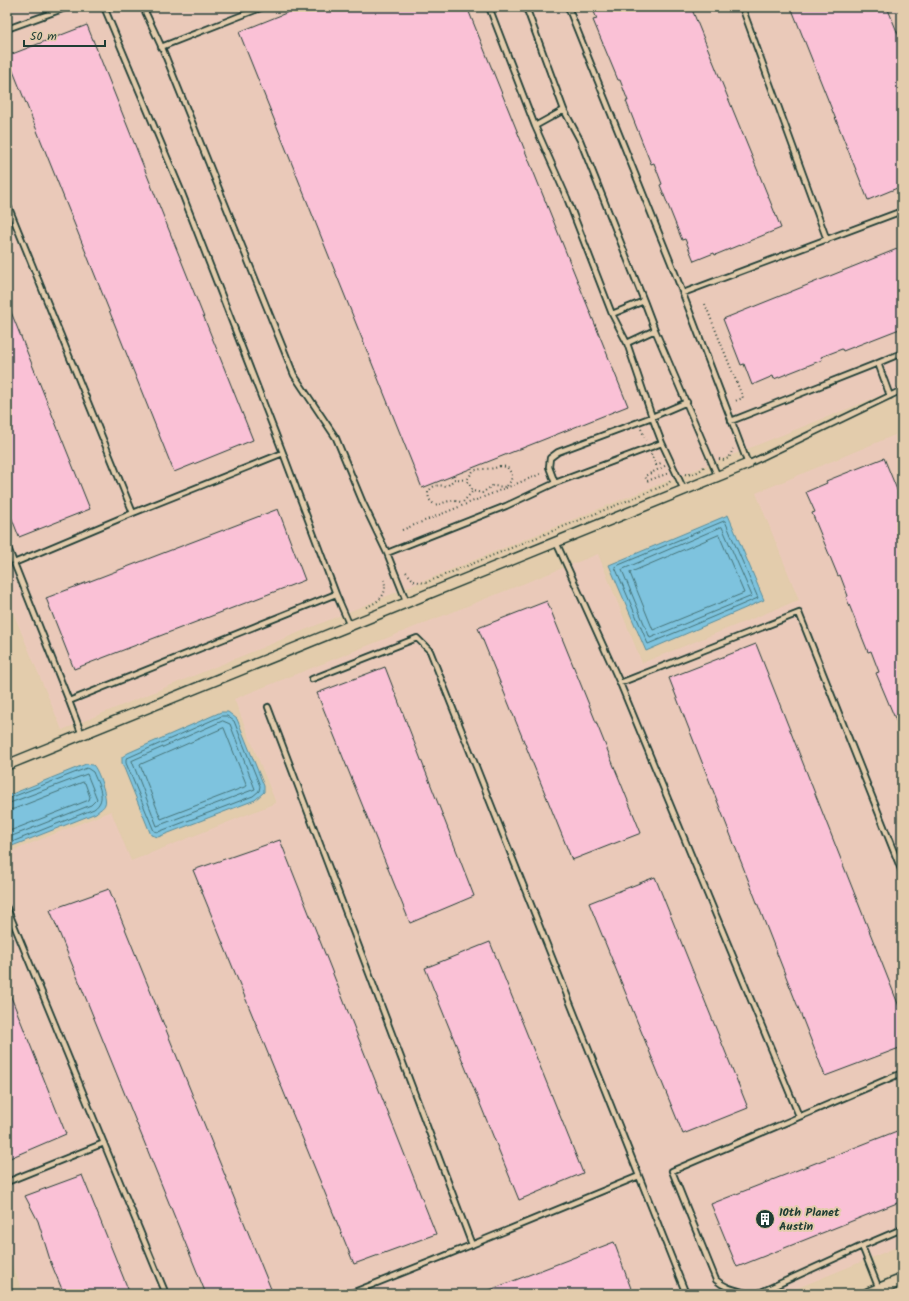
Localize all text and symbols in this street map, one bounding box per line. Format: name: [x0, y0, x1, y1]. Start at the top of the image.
scale bar: [24, 22, 105, 48]
text: 50 m: [30, 27, 57, 46]
place label: 10th Planet Austin: [779, 1203, 840, 1236]
building icon: 10th Planet Austin: [754, 1208, 776, 1230]

